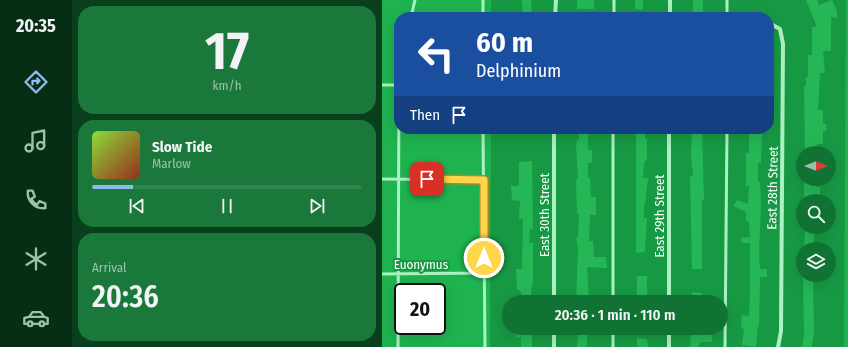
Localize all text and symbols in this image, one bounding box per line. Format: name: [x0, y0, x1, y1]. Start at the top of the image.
text: 20:35: [16, 15, 56, 37]
text: 17: [205, 20, 249, 83]
text: 60 m: [476, 26, 533, 59]
icon: left: [410, 28, 462, 80]
text: Delphinium: [476, 60, 561, 82]
icon: directions: [22, 68, 50, 96]
text: km/h: [213, 78, 242, 93]
icon: arrive: [448, 104, 470, 126]
text: Then: [410, 106, 440, 124]
icon: music: [22, 127, 50, 155]
text: Slow Tide: [152, 138, 212, 156]
street label: East 28th Street: [764, 145, 781, 230]
north arrow: [796, 146, 836, 186]
map controls: [796, 146, 836, 282]
text: Marlow: [152, 156, 191, 171]
pin: [410, 162, 444, 196]
icon: arrive: [416, 168, 438, 190]
street label: East 30th Street: [537, 172, 552, 257]
street label: East 29th Street: [652, 174, 667, 258]
icon: phone: [22, 186, 50, 214]
button: search: [796, 194, 836, 234]
icon: previous: [126, 195, 148, 217]
icon: pause: [216, 195, 238, 217]
icon: next: [306, 195, 328, 217]
position arrow: [463, 237, 505, 279]
button: layers: [796, 242, 836, 282]
icon: climate: [22, 245, 50, 273]
street label: Euonymus: [394, 257, 449, 272]
text: Arrival: [92, 260, 126, 275]
text: 20:36: [92, 279, 159, 315]
speed limit sign: 20: [394, 283, 446, 335]
icon: car: [22, 304, 50, 332]
text: 20:36 · 1 min · 110 m: [555, 306, 675, 324]

